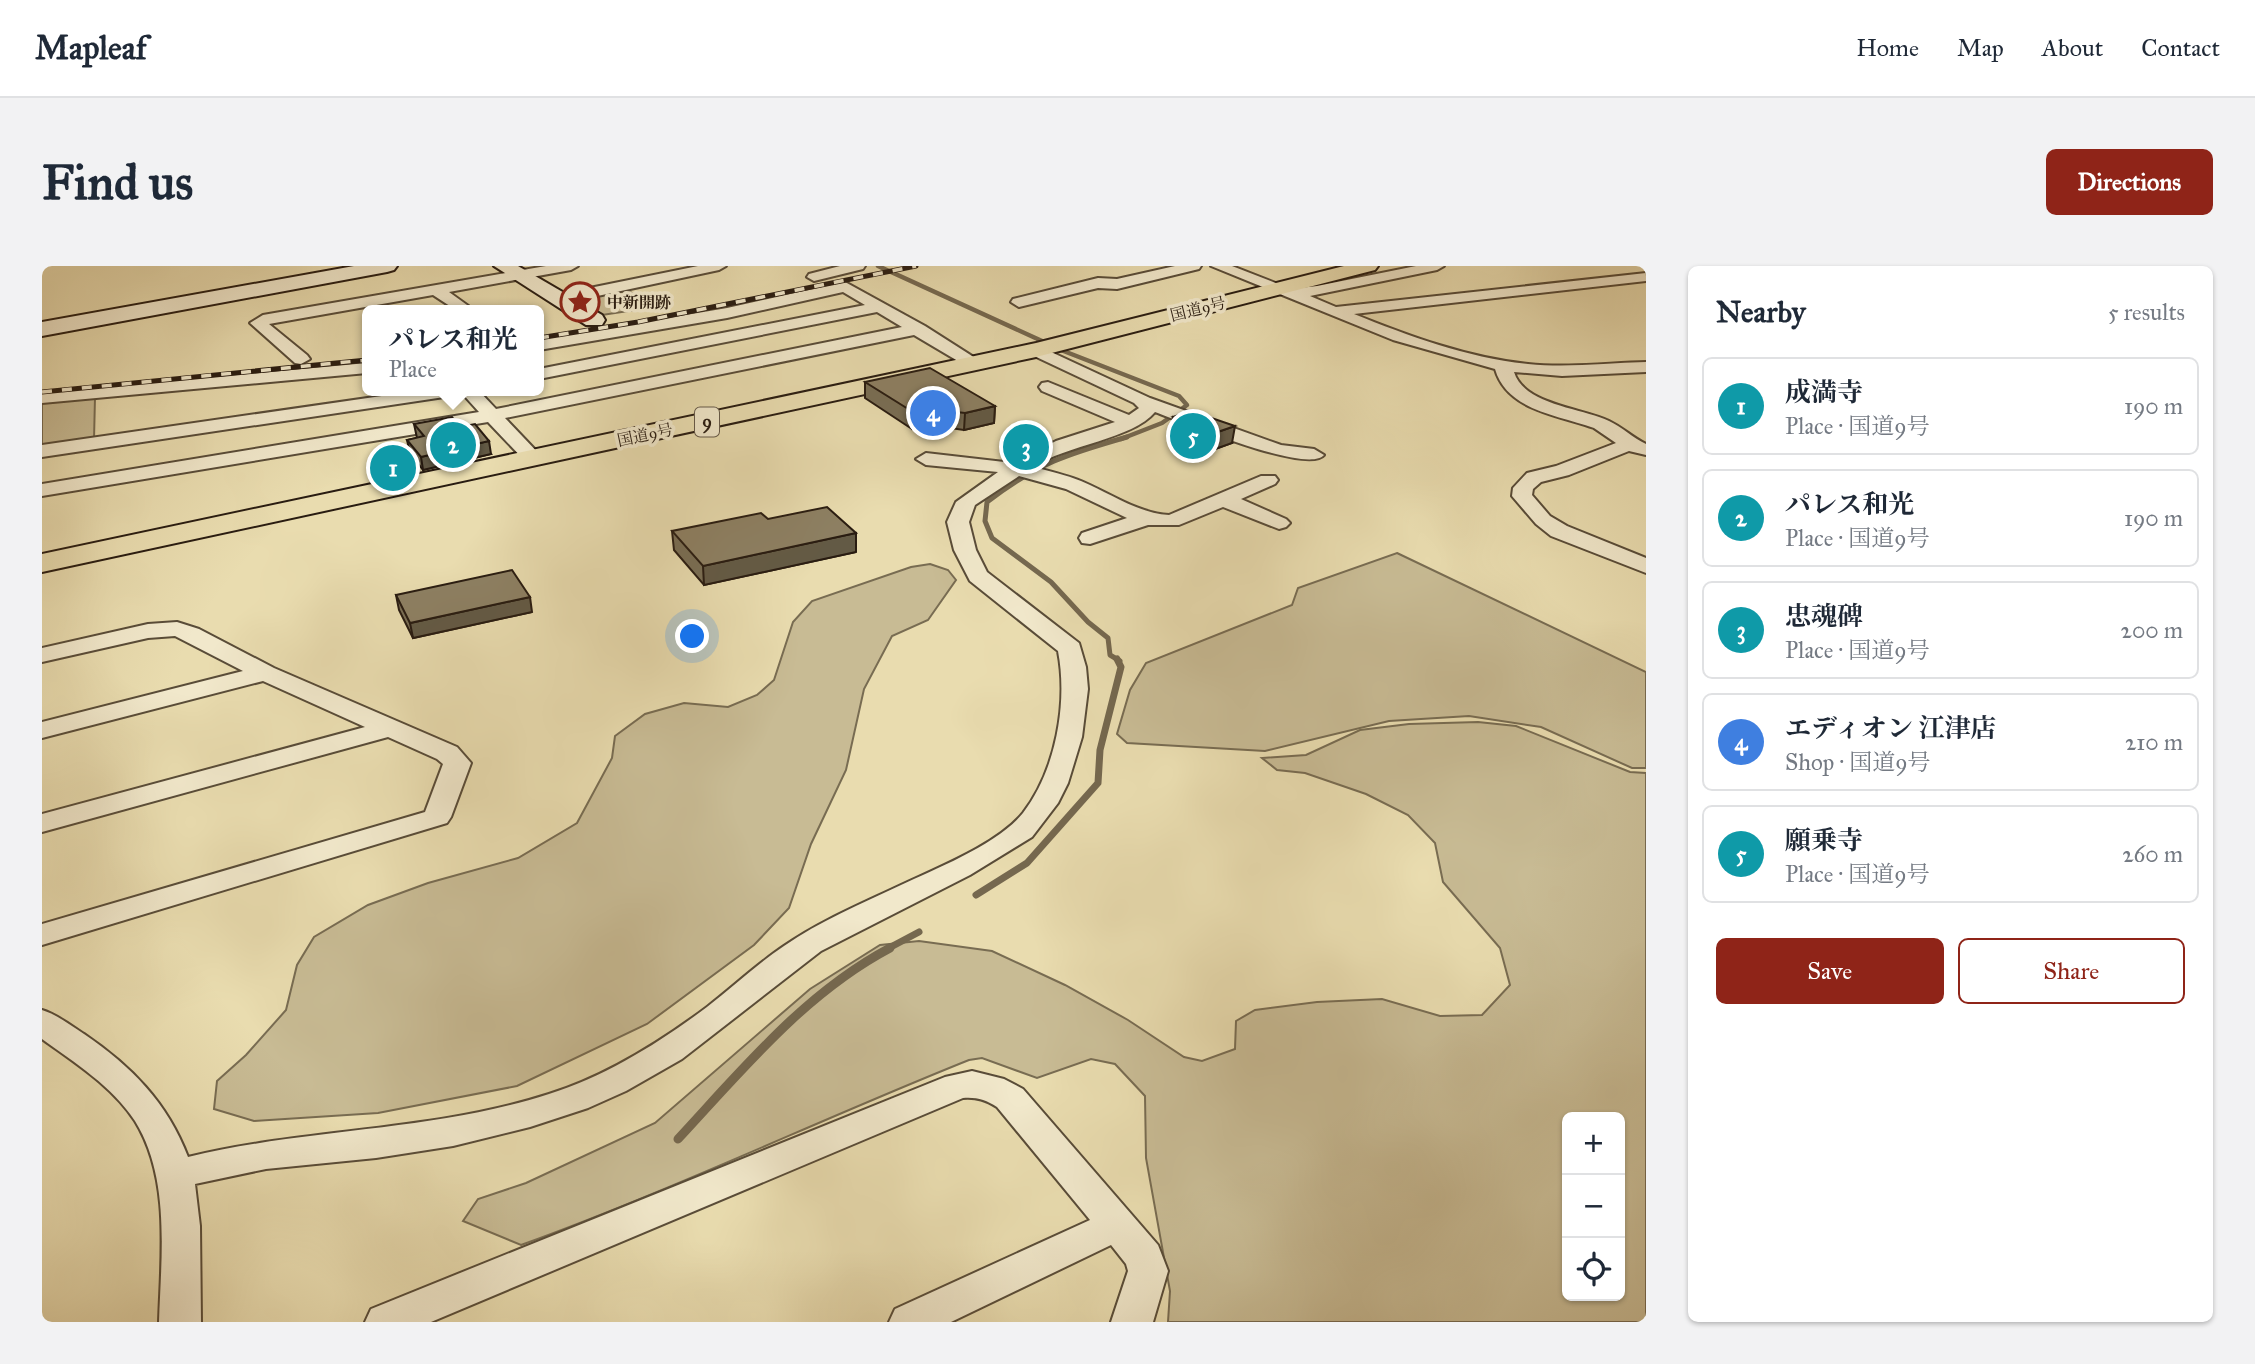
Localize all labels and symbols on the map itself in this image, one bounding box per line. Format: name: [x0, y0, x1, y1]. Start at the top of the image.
place icon: 中新開跡: [559, 281, 601, 323]
place label: 中新開跡: [607, 293, 671, 312]
street label: 国道9号: [1168, 293, 1228, 325]
pin: 4: [910, 387, 956, 439]
road number: 9: [695, 407, 719, 436]
pin: 5: [1170, 410, 1216, 462]
pin: 2: [430, 419, 476, 471]
street label: 国道9号: [615, 420, 675, 450]
pin: 3: [1003, 421, 1049, 473]
pin: 1: [370, 442, 416, 494]
your location: [675, 619, 709, 653]

